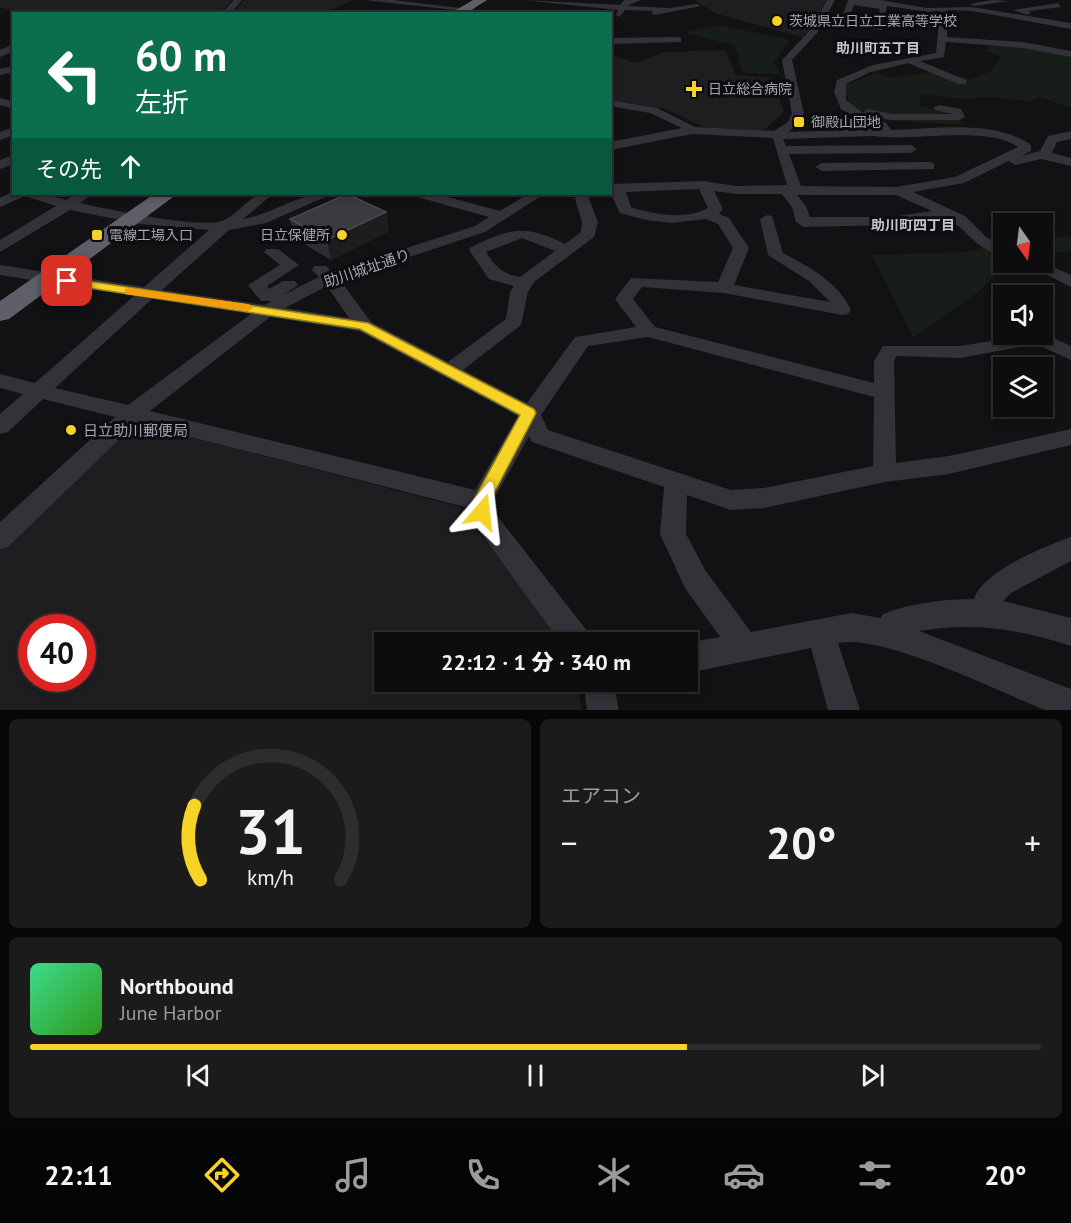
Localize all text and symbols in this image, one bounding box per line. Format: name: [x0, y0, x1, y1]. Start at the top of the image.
place label: 茨城県立日立工業高等学校: [789, 12, 957, 30]
marker: 茨城県立日立工業高等学校: [770, 14, 784, 28]
text: 60 m: [135, 28, 227, 83]
icon: left: [36, 36, 114, 114]
district label: 助川町五丁目: [836, 39, 920, 57]
marker: 日立総合病院: [685, 80, 703, 98]
place label: 日立総合病院: [708, 80, 792, 98]
text: 左折: [135, 85, 189, 119]
place label: 御殿山団地: [811, 113, 881, 131]
marker: 御殿山団地: [792, 115, 806, 129]
icon: ahead: [114, 150, 147, 183]
text: その先: [36, 155, 102, 183]
north arrow: [993, 213, 1053, 273]
map controls: [993, 213, 1053, 417]
district label: 助川町四丁目: [871, 216, 955, 234]
place label: 電線工場入口: [109, 226, 193, 244]
place label: 日立保健所: [260, 226, 330, 244]
marker: 電線工場入口: [90, 228, 104, 242]
marker: 日立保健所: [335, 228, 349, 242]
street label: 助川城址通り: [321, 244, 413, 292]
pin: [41, 255, 92, 306]
icon: arrive: [50, 264, 83, 297]
button: sound: [993, 285, 1053, 345]
button: layers: [993, 357, 1053, 417]
place label: 日立助川郵便局: [83, 421, 188, 440]
marker: 日立助川郵便局: [64, 423, 78, 437]
position arrow: [450, 480, 514, 544]
speed limit sign: 40: [18, 614, 96, 692]
text: 22:12 · 1 分 · 340 m: [441, 648, 631, 676]
text: エアコン: [561, 783, 641, 809]
text: 31: [235, 790, 305, 871]
text: 20°: [766, 813, 836, 871]
text: −: [561, 821, 578, 864]
text: +: [1024, 821, 1041, 864]
text: km/h: [246, 864, 293, 892]
text: Northbound: [120, 972, 234, 1000]
text: June Harbor: [120, 1000, 222, 1026]
icon: previous: [182, 1059, 215, 1092]
icon: pause: [519, 1059, 552, 1092]
icon: next: [856, 1059, 889, 1092]
icon: directions: [201, 1154, 243, 1196]
icon: music: [332, 1154, 374, 1196]
icon: phone: [462, 1154, 504, 1196]
icon: climate: [593, 1154, 635, 1196]
icon: car: [723, 1154, 765, 1196]
icon: filters: [854, 1154, 896, 1196]
text: 22:11: [44, 1158, 113, 1192]
text: 20°: [984, 1158, 1027, 1192]

